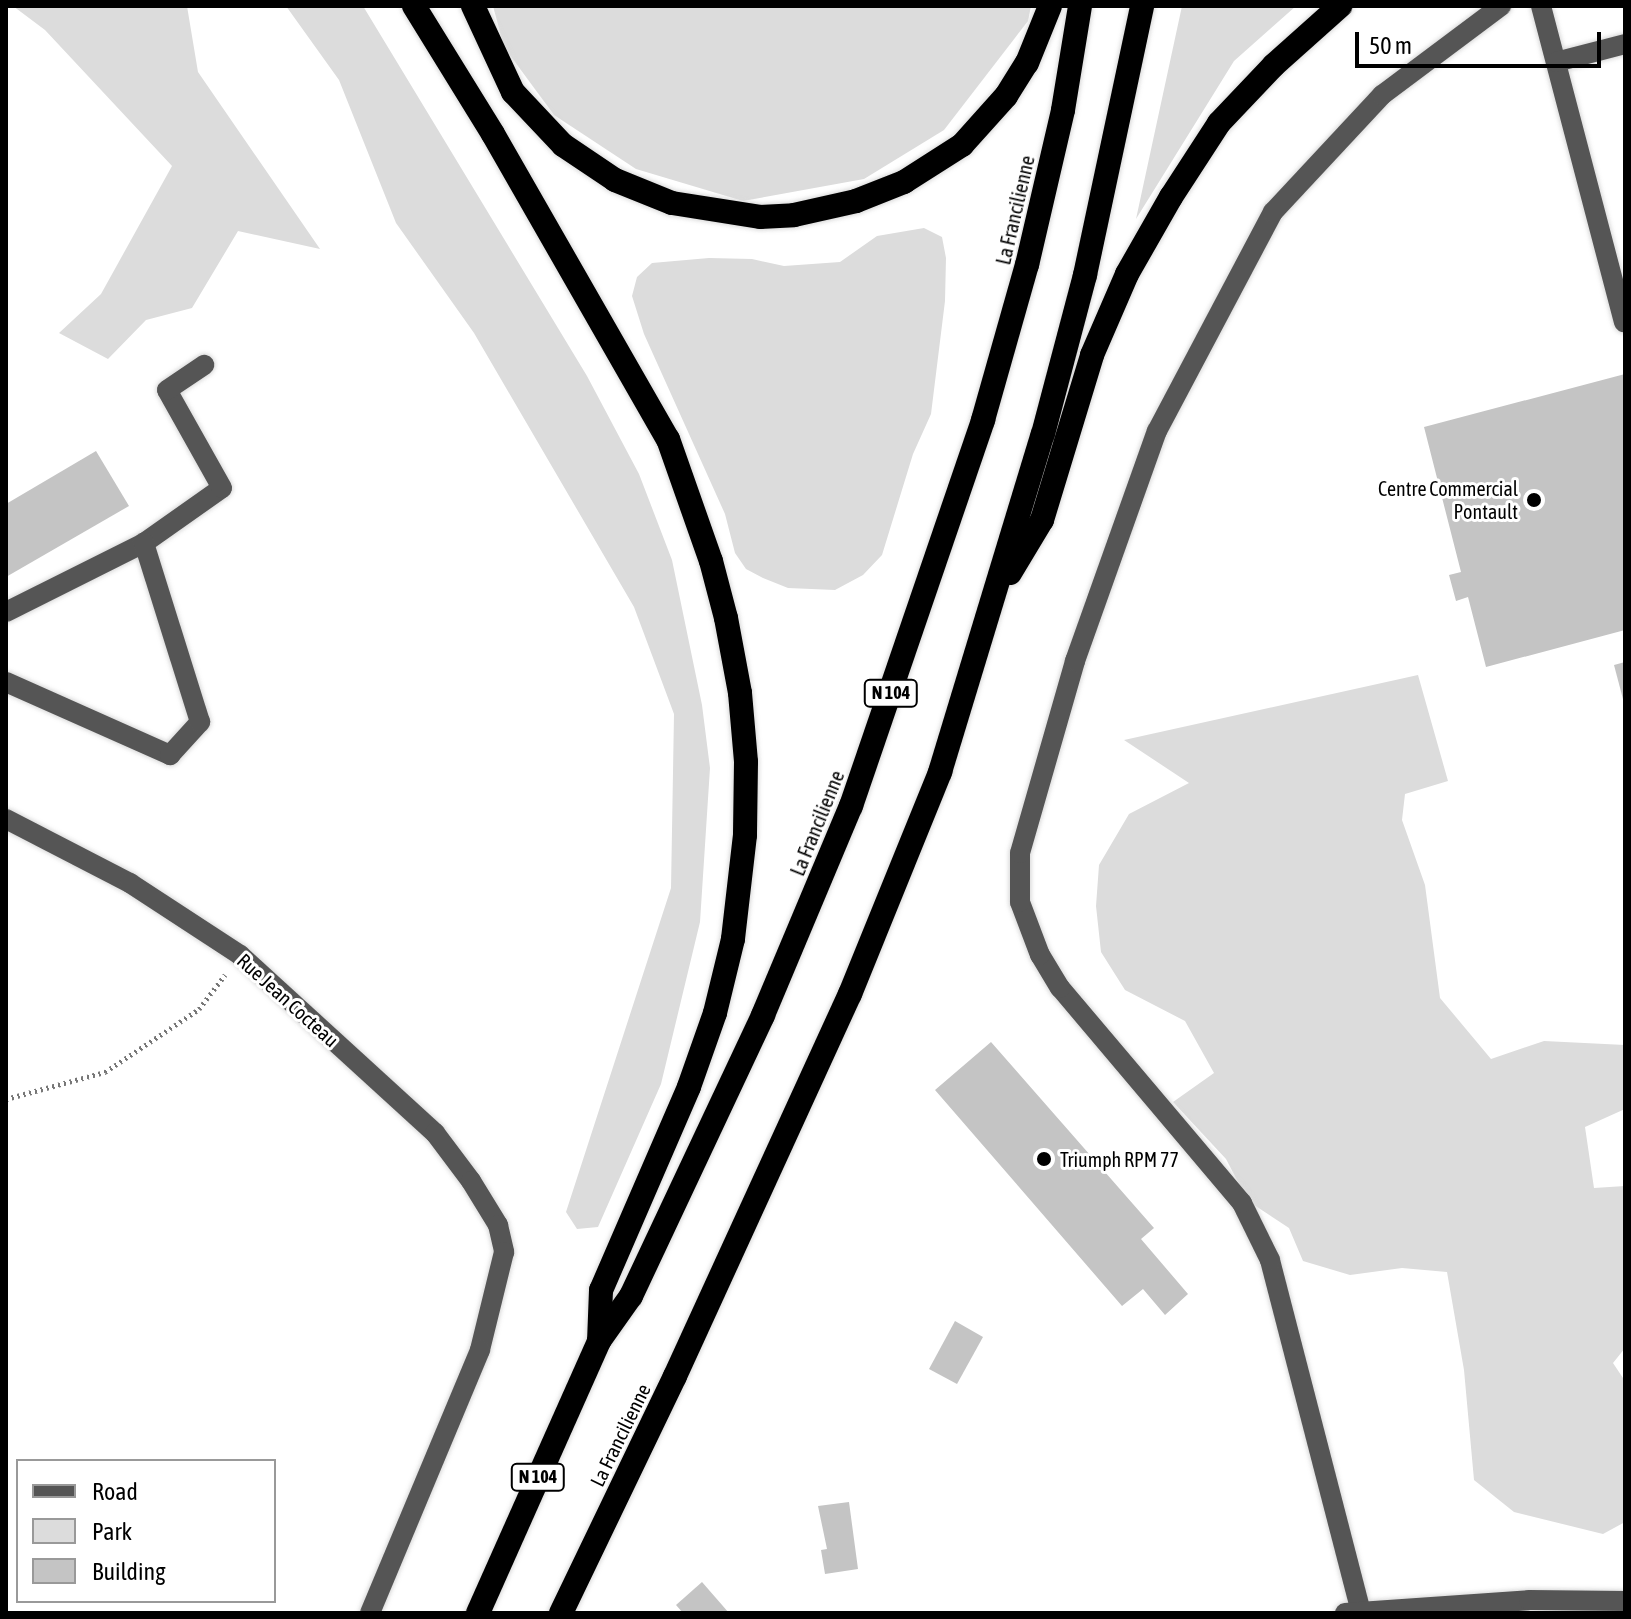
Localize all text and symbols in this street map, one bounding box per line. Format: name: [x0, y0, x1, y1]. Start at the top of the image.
scale bar: [1359, 16, 1605, 66]
text: 50 m: [1369, 32, 1412, 59]
street label: La Francilienne: [991, 153, 1039, 267]
place label: Centre Commercial Pontault: [1378, 476, 1518, 523]
marker: Centre Commercial Pontault: [1525, 491, 1543, 509]
road number: N 104: [863, 679, 919, 707]
street label: La Francilienne: [785, 767, 849, 879]
street label: Rue Jean Cocteau: [232, 948, 344, 1052]
place label: Triumph RPM 77: [1060, 1147, 1179, 1171]
marker: Triumph RPM 77: [1035, 1150, 1053, 1168]
street label: La Francilienne: [585, 1380, 655, 1490]
legend: [16, 1459, 276, 1603]
road number: N 104: [510, 1463, 566, 1491]
text: Road: [92, 1478, 138, 1505]
text: Park: [92, 1518, 132, 1545]
text: Building: [92, 1558, 165, 1585]

